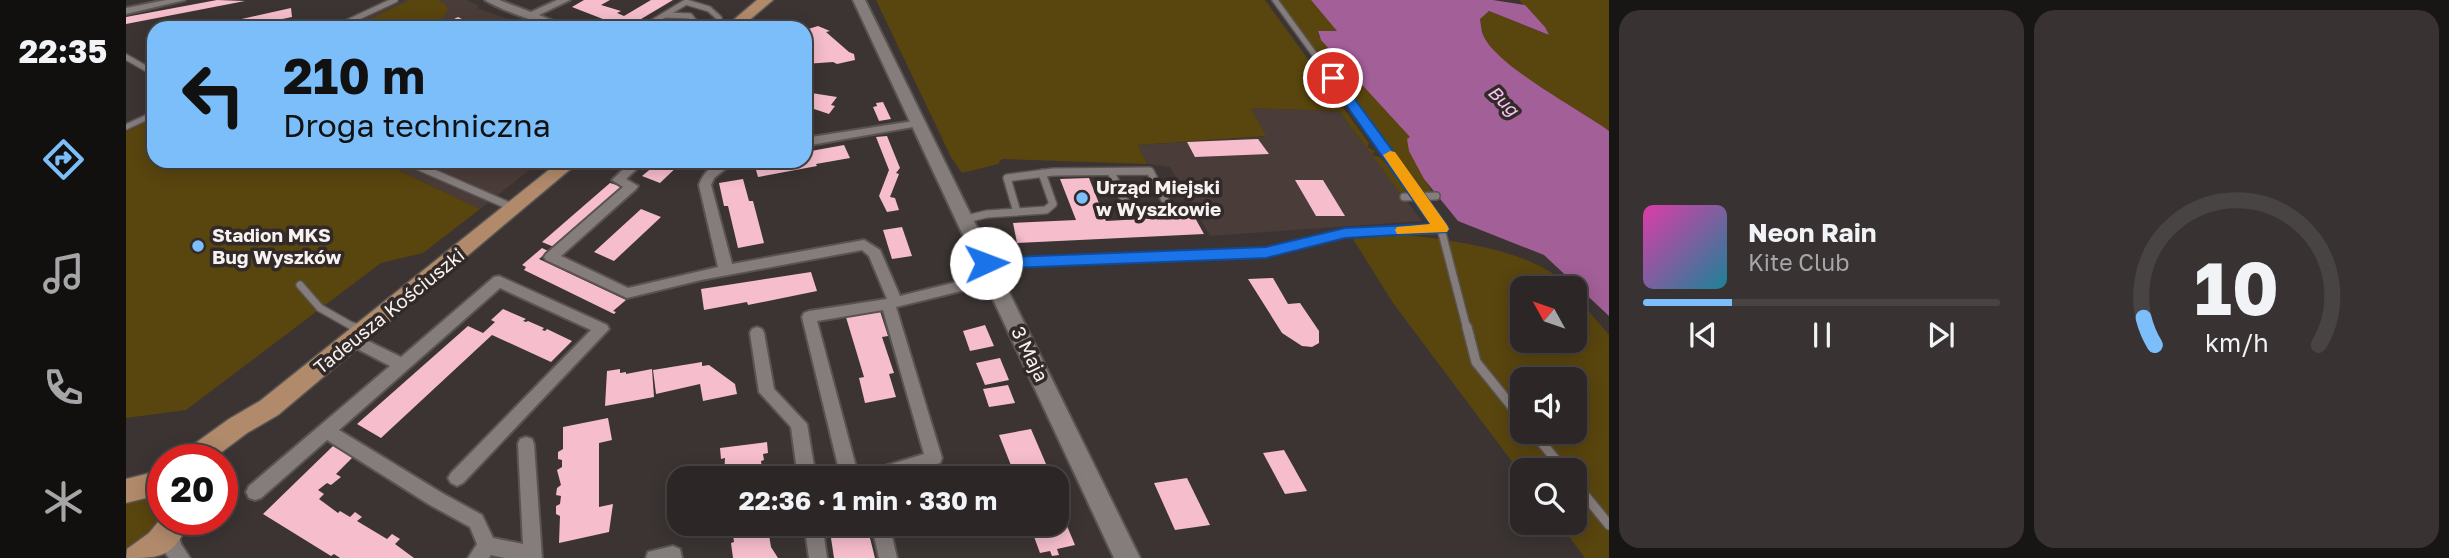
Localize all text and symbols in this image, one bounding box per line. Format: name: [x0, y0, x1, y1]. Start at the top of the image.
text: 22:35: [19, 32, 107, 70]
text: 210 m: [283, 46, 425, 105]
pin: [1303, 48, 1363, 108]
icon: left: [168, 49, 259, 140]
icon: arrive: [1314, 59, 1352, 97]
water label: Bug: [1484, 81, 1525, 121]
text: Droga techniczna: [283, 106, 551, 144]
icon: directions: [39, 135, 88, 184]
place label: Urząd Miejski w Wyszkowie: [1096, 175, 1221, 220]
marker: Urząd Miejski w Wyszkowie: [1074, 190, 1090, 206]
text: Neon Rain: [1748, 217, 1877, 248]
place label: Stadion MKS Bug Wyszków: [212, 223, 342, 268]
position arrow: [949, 226, 1023, 300]
marker: Stadion MKS Bug Wyszków: [190, 238, 206, 254]
street label: Tadeusza Kościuszki: [309, 243, 469, 378]
text: 10: [2194, 244, 2279, 331]
text: Kite Club: [1748, 248, 1849, 276]
icon: music: [39, 249, 88, 298]
north arrow: [1510, 276, 1587, 354]
map controls: [1510, 276, 1587, 535]
icon: previous: [1684, 316, 1722, 354]
icon: pause: [1803, 316, 1841, 354]
icon: next: [1922, 316, 1960, 354]
street label: 3 Maja: [1007, 322, 1054, 385]
text: km/h: [2205, 327, 2268, 358]
icon: phone: [39, 363, 88, 412]
button: sound: [1510, 367, 1587, 444]
speed limit sign: 20: [147, 444, 238, 535]
button: search: [1510, 458, 1587, 535]
icon: climate: [39, 477, 88, 526]
text: 22:36 · 1 min · 330 m: [739, 485, 997, 516]

